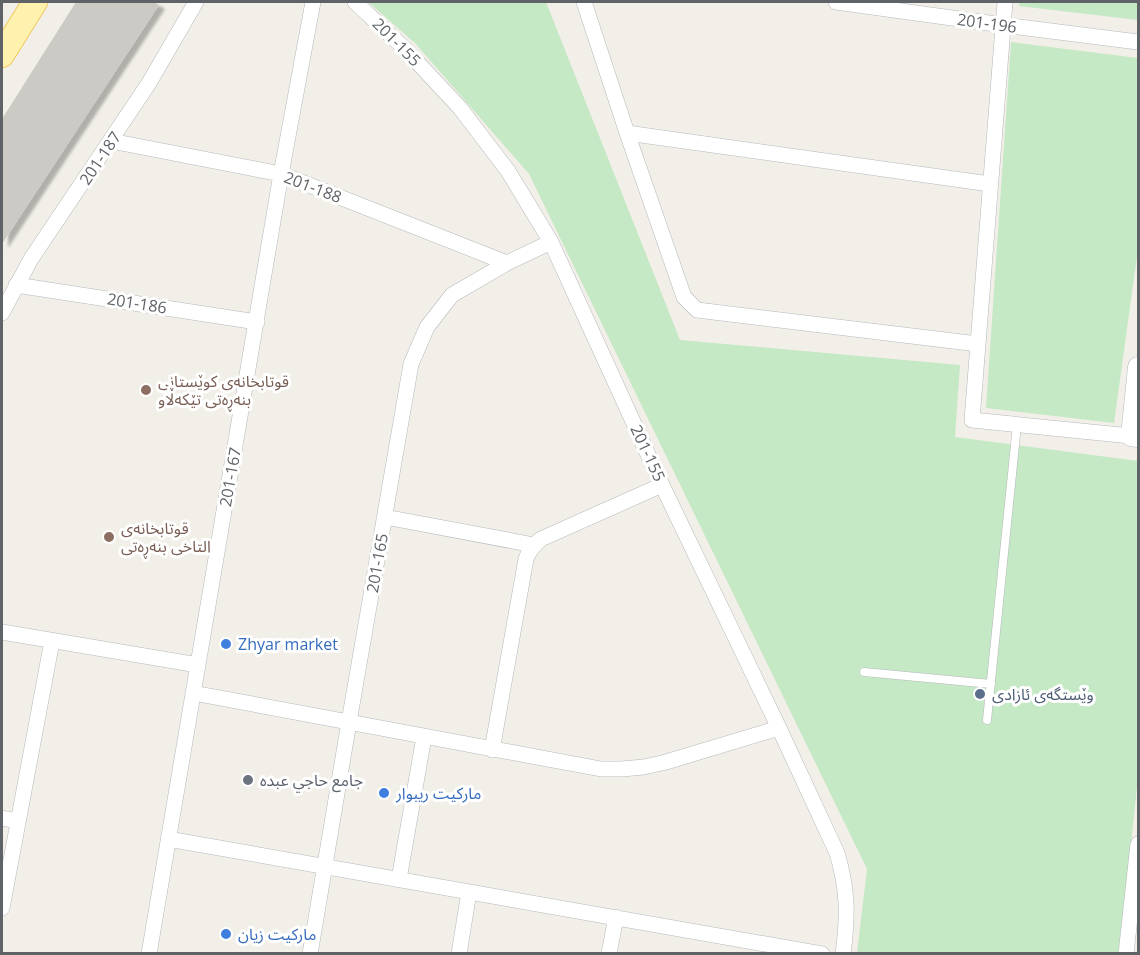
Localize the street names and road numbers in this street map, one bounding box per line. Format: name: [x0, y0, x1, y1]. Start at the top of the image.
street label: 201-196: [956, 8, 1018, 38]
street label: 201-155: [368, 13, 426, 71]
street label: 201-187: [74, 127, 126, 189]
street label: 201-188: [281, 166, 345, 208]
street label: 201-186: [106, 287, 168, 319]
street label: 201-155: [625, 421, 671, 485]
street label: 201-167: [214, 446, 246, 508]
street label: 201-165: [361, 532, 393, 594]

